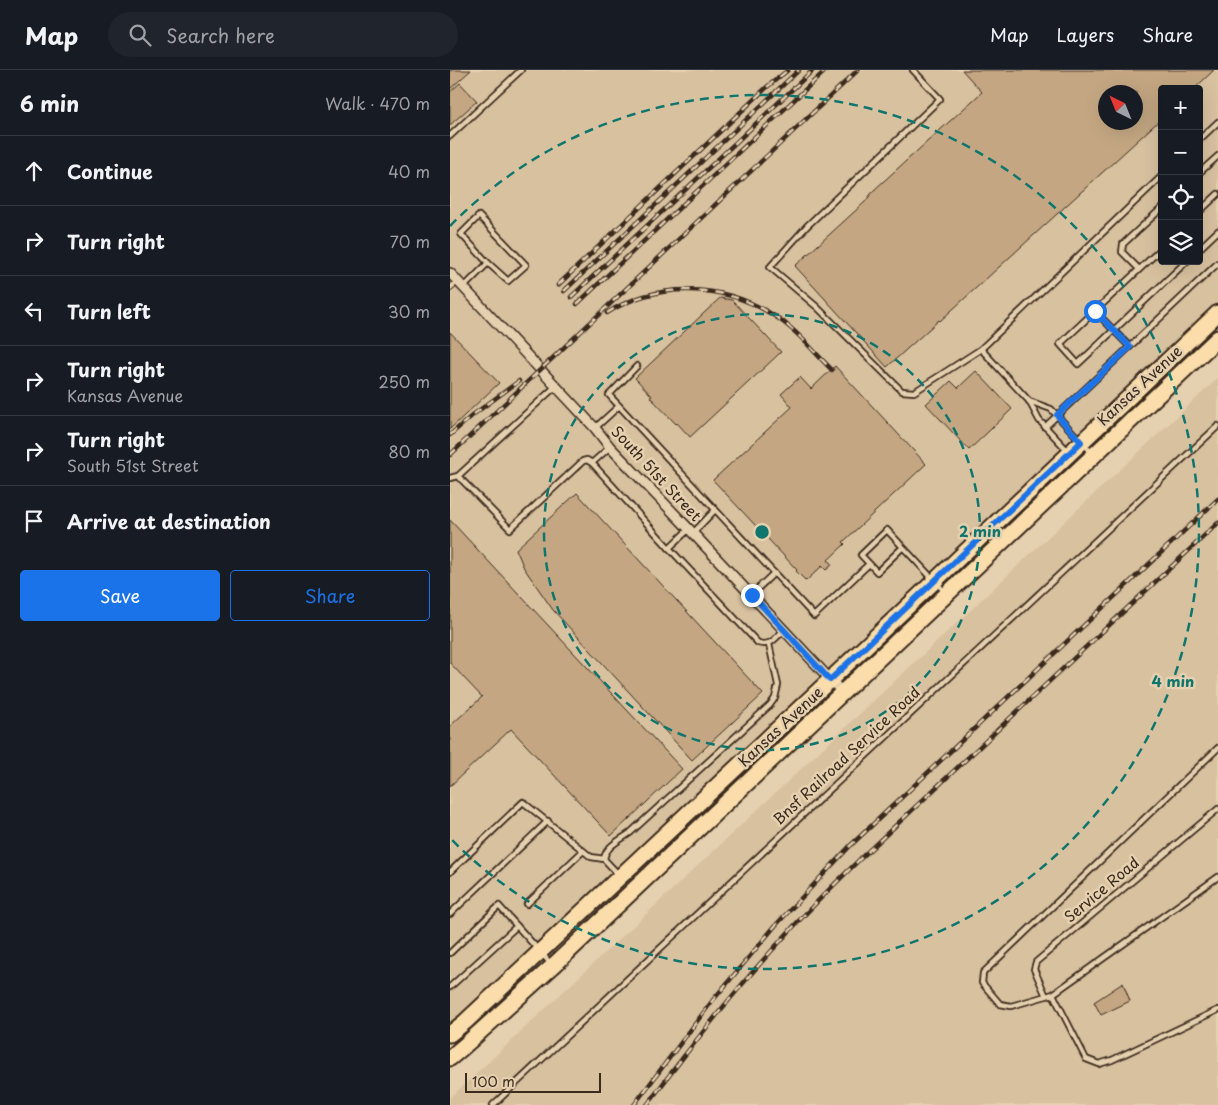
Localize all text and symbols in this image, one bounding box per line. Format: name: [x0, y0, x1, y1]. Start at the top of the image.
search box: [108, 12, 458, 57]
text: Map: [25, 17, 78, 53]
icon: search: [126, 21, 154, 49]
text: Search here: [166, 21, 275, 49]
text: Map: [990, 21, 1029, 48]
text: Layers: [1057, 21, 1114, 48]
text: Share: [1142, 21, 1193, 48]
north arrow: [1098, 85, 1143, 130]
map controls: [1158, 85, 1203, 265]
button: +: [1158, 85, 1203, 130]
text: 6 min: [20, 87, 79, 119]
text: Walk · 470 m: [325, 91, 430, 115]
button: −: [1158, 130, 1203, 175]
icon: ahead: [20, 157, 48, 185]
text: Continue: [67, 157, 153, 185]
text: 40 m: [388, 159, 430, 183]
button: locate: [1158, 175, 1203, 220]
button: layers: [1158, 220, 1203, 265]
icon: right: [20, 227, 48, 255]
text: Turn right: [67, 227, 165, 255]
text: 70 m: [390, 229, 430, 253]
icon: left: [20, 297, 48, 325]
text: Turn left: [67, 297, 151, 325]
text: 30 m: [388, 299, 430, 323]
route start: [1084, 300, 1107, 323]
street label: Kansas Avenue: [1091, 339, 1187, 430]
text: Turn right: [67, 355, 165, 383]
icon: right: [20, 367, 48, 395]
text: 250 m: [379, 369, 430, 393]
text: Kansas Avenue: [67, 383, 183, 407]
street label: South 51st Street: [607, 420, 708, 526]
text: Turn right: [67, 425, 165, 453]
icon: right: [20, 437, 48, 465]
text: 80 m: [388, 439, 430, 463]
text: South 51st Street: [67, 453, 199, 477]
icon: arrive: [20, 507, 48, 535]
text: Arrive at destination: [67, 507, 271, 535]
text: 2 min: [959, 519, 1001, 542]
centre of rings: [753, 523, 771, 541]
button: Save: [20, 570, 220, 621]
button: Share: [230, 570, 430, 621]
route end: [741, 584, 764, 607]
text: 4 min: [1152, 669, 1194, 692]
street label: Kansas Avenue: [732, 680, 828, 771]
street label: Bnsf Railroad Service Road: [767, 680, 925, 829]
street label: Service Road: [1058, 851, 1144, 927]
scale bar: [465, 1070, 601, 1093]
text: 100 m: [472, 1071, 515, 1092]

